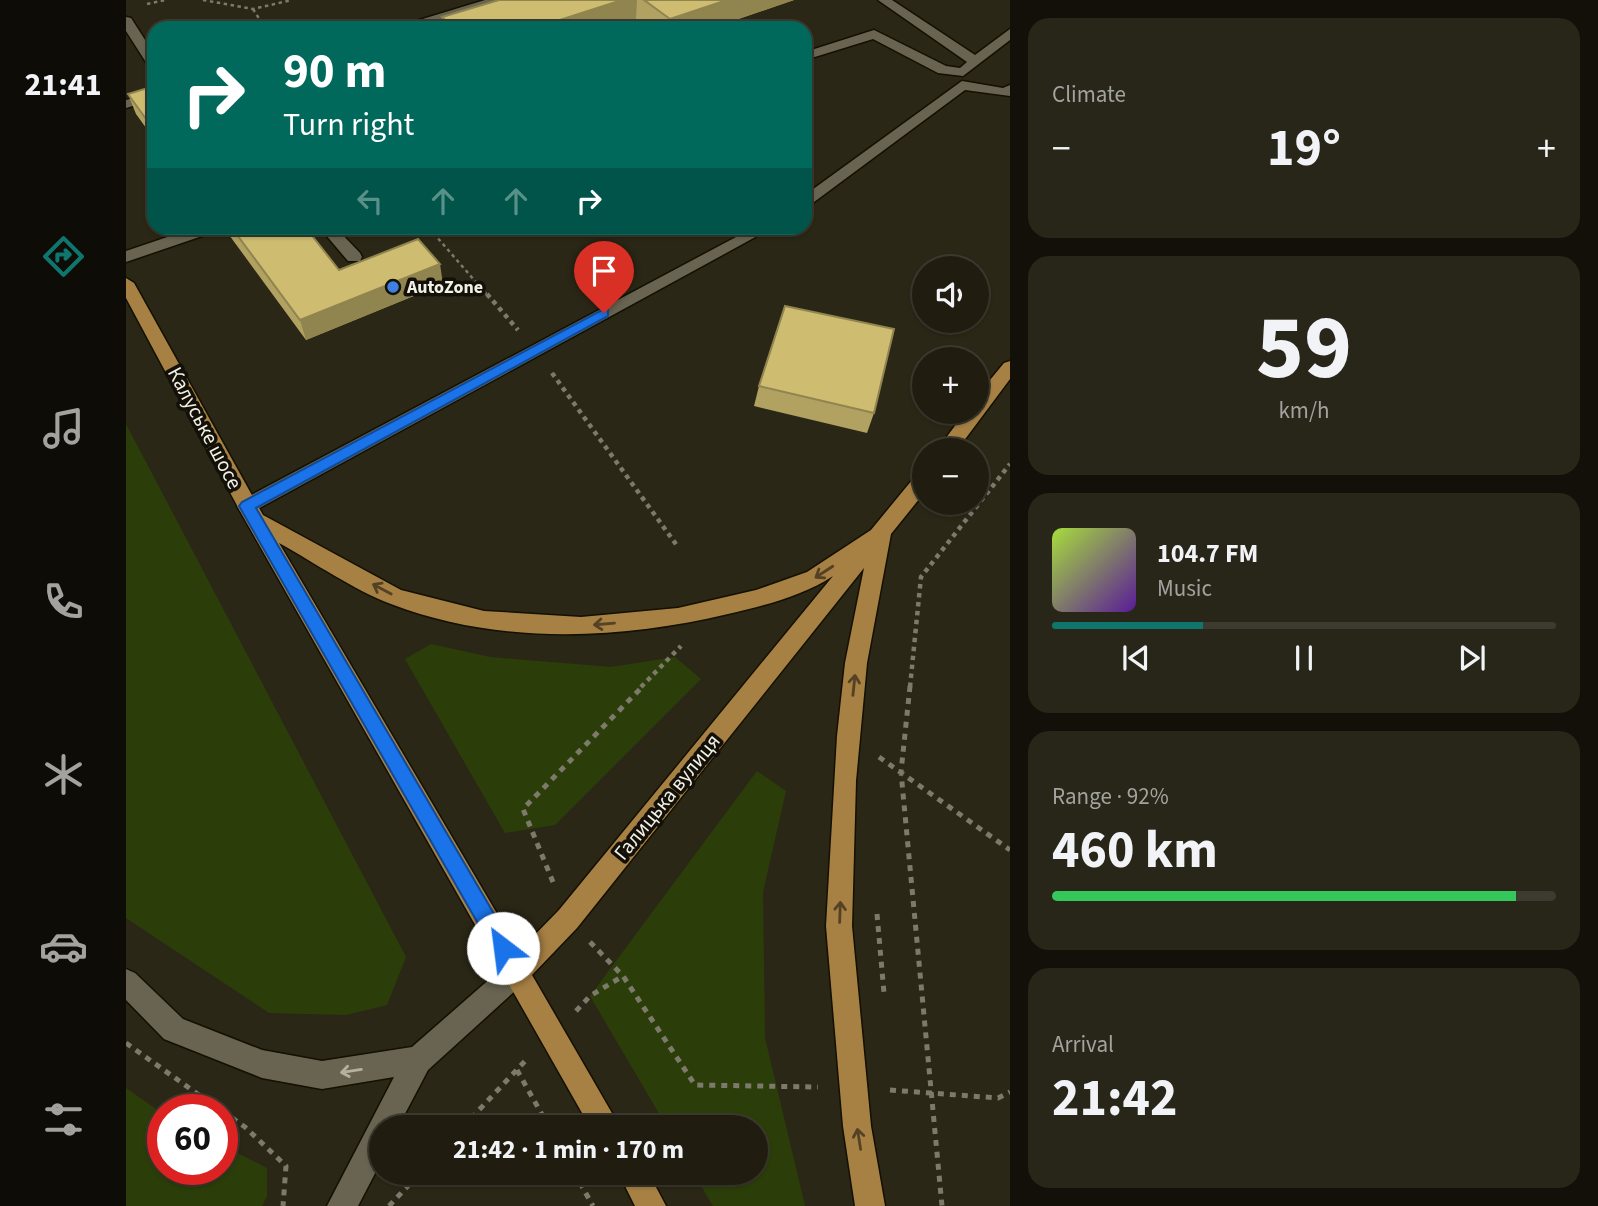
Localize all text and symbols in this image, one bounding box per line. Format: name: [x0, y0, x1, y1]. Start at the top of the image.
text: 90 m: [283, 37, 387, 107]
icon: right: [168, 49, 259, 140]
text: 21:41: [24, 62, 102, 108]
text: Climate: [1052, 78, 1126, 111]
text: Turn right: [283, 102, 414, 148]
text: 19°: [1267, 112, 1341, 186]
text: −: [1052, 122, 1071, 176]
text: +: [1537, 122, 1556, 176]
icon: left: [351, 182, 389, 220]
icon: ahead: [424, 182, 462, 220]
icon: ahead: [497, 182, 535, 220]
icon: right: [570, 182, 608, 220]
icon: directions: [39, 232, 88, 281]
pin: [574, 241, 634, 313]
icon: arrive: [585, 252, 623, 290]
map controls: [912, 256, 989, 515]
button: sound: [912, 256, 989, 333]
place label: AutoZone: [406, 275, 483, 300]
marker: AutoZone: [385, 279, 401, 295]
text: 59: [1256, 284, 1352, 413]
button: +: [912, 347, 989, 424]
street label: Калуське шосе: [160, 361, 250, 495]
text: km/h: [1278, 394, 1330, 427]
icon: music: [39, 404, 88, 453]
button: −: [912, 438, 989, 515]
text: 104.7 FM: [1157, 535, 1258, 572]
one-way arrow: [815, 564, 834, 579]
text: Music: [1157, 572, 1212, 605]
icon: phone: [39, 577, 88, 626]
one-way arrow: [372, 582, 393, 596]
one-way arrow: [594, 618, 616, 631]
icon: previous: [1117, 639, 1155, 677]
icon: pause: [1285, 639, 1323, 677]
icon: next: [1453, 639, 1491, 677]
one-way arrow: [847, 674, 860, 697]
street label: Галицька вулиця: [607, 727, 727, 867]
icon: climate: [39, 750, 88, 799]
text: Range · 92%: [1052, 780, 1169, 813]
text: 460 km: [1052, 814, 1218, 888]
one-way arrow: [833, 901, 846, 924]
position arrow: [466, 911, 540, 985]
icon: car: [39, 922, 88, 971]
text: Arrival: [1052, 1028, 1114, 1061]
text: 21:42: [1052, 1062, 1177, 1136]
one-way arrow: [340, 1065, 363, 1078]
speed limit sign: 60: [147, 1094, 238, 1185]
icon: filters: [39, 1095, 88, 1144]
one-way arrow: [852, 1128, 865, 1151]
text: 21:42 · 1 min · 170 m: [453, 1131, 684, 1168]

